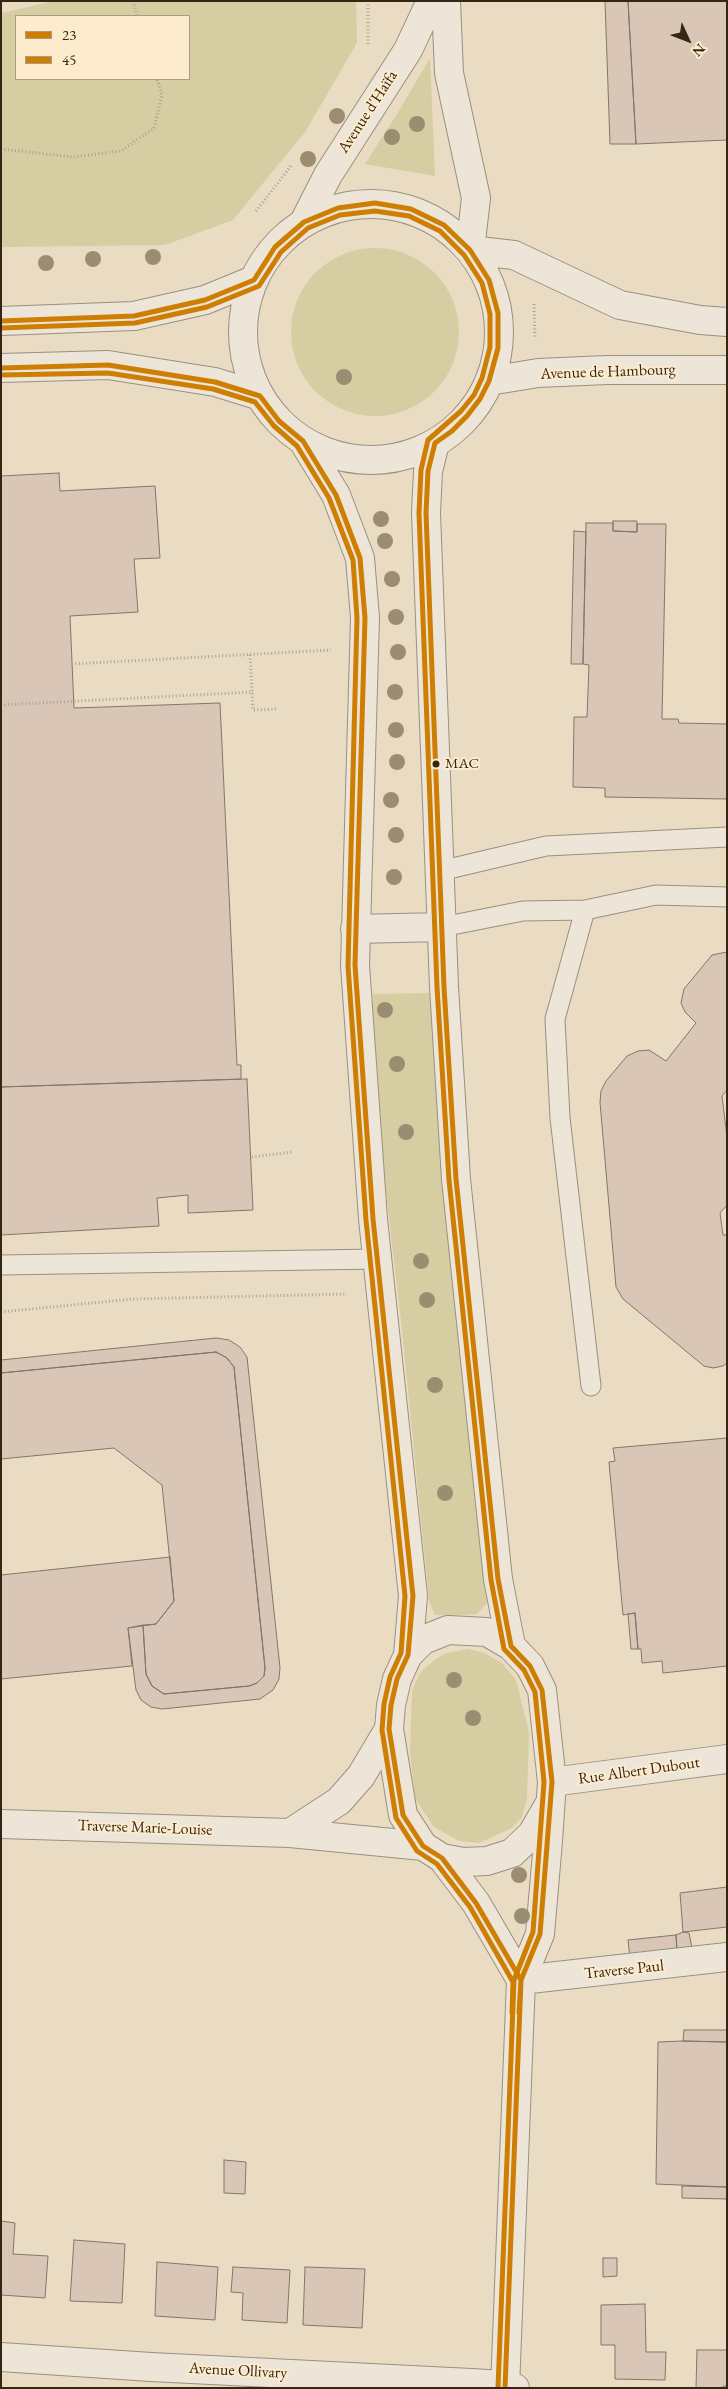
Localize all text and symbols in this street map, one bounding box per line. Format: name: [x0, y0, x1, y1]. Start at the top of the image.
legend: [15, 15, 190, 80]
north arrow: [663, 15, 713, 65]
text: 23: [62, 25, 76, 44]
text: N: [689, 40, 709, 61]
text: 45: [62, 50, 76, 69]
street label: Avenue d'Haïfa: [334, 67, 402, 157]
street label: Avenue de Hambourg: [540, 360, 676, 384]
place label: MAC: [445, 755, 479, 773]
marker: MAC: [431, 759, 441, 769]
street label: Rue Albert Dubout: [577, 1753, 701, 1789]
street label: Traverse Marie-Louise: [77, 1816, 213, 1840]
street label: Traverse Paul: [583, 1956, 665, 1984]
street label: Avenue Ollivary: [188, 2359, 288, 2383]

